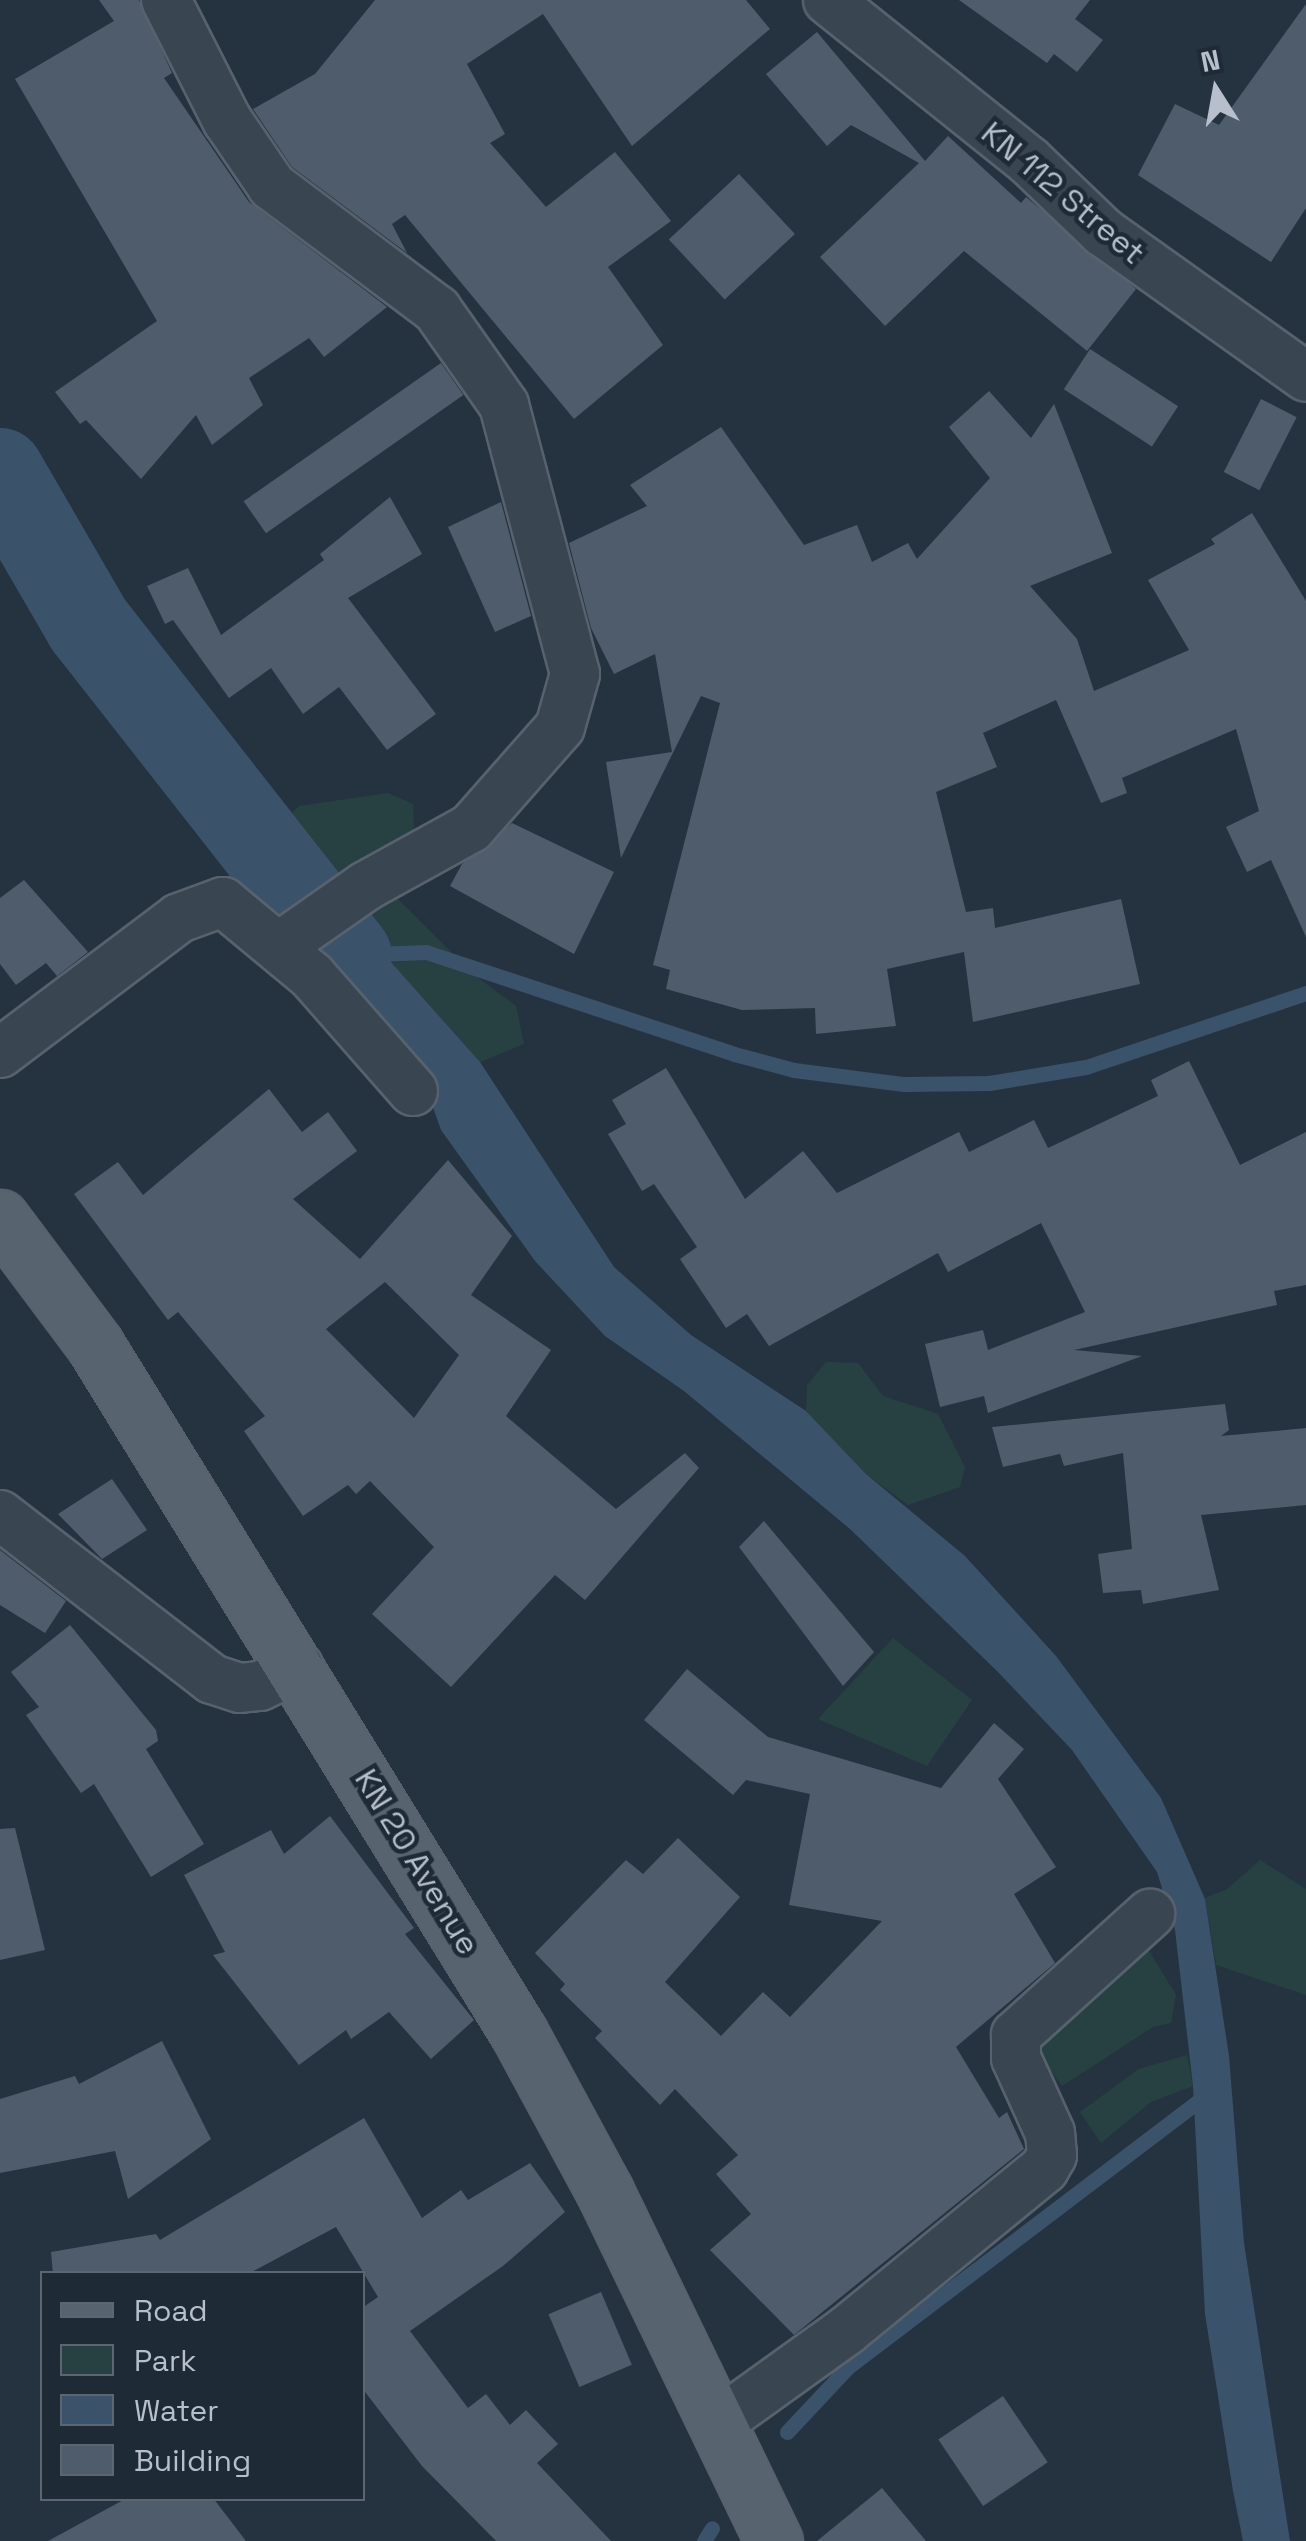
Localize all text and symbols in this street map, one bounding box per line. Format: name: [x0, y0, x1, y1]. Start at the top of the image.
north arrow: [1166, 40, 1266, 140]
text: N: [1198, 41, 1223, 80]
street label: KN 112 Street: [974, 114, 1152, 272]
street label: KN 20 Avenue: [346, 1762, 488, 1962]
legend: [40, 2271, 365, 2501]
text: Road: [134, 2291, 208, 2330]
text: Park: [134, 2341, 196, 2380]
text: Water: [134, 2391, 219, 2430]
text: Building: [134, 2441, 251, 2480]

